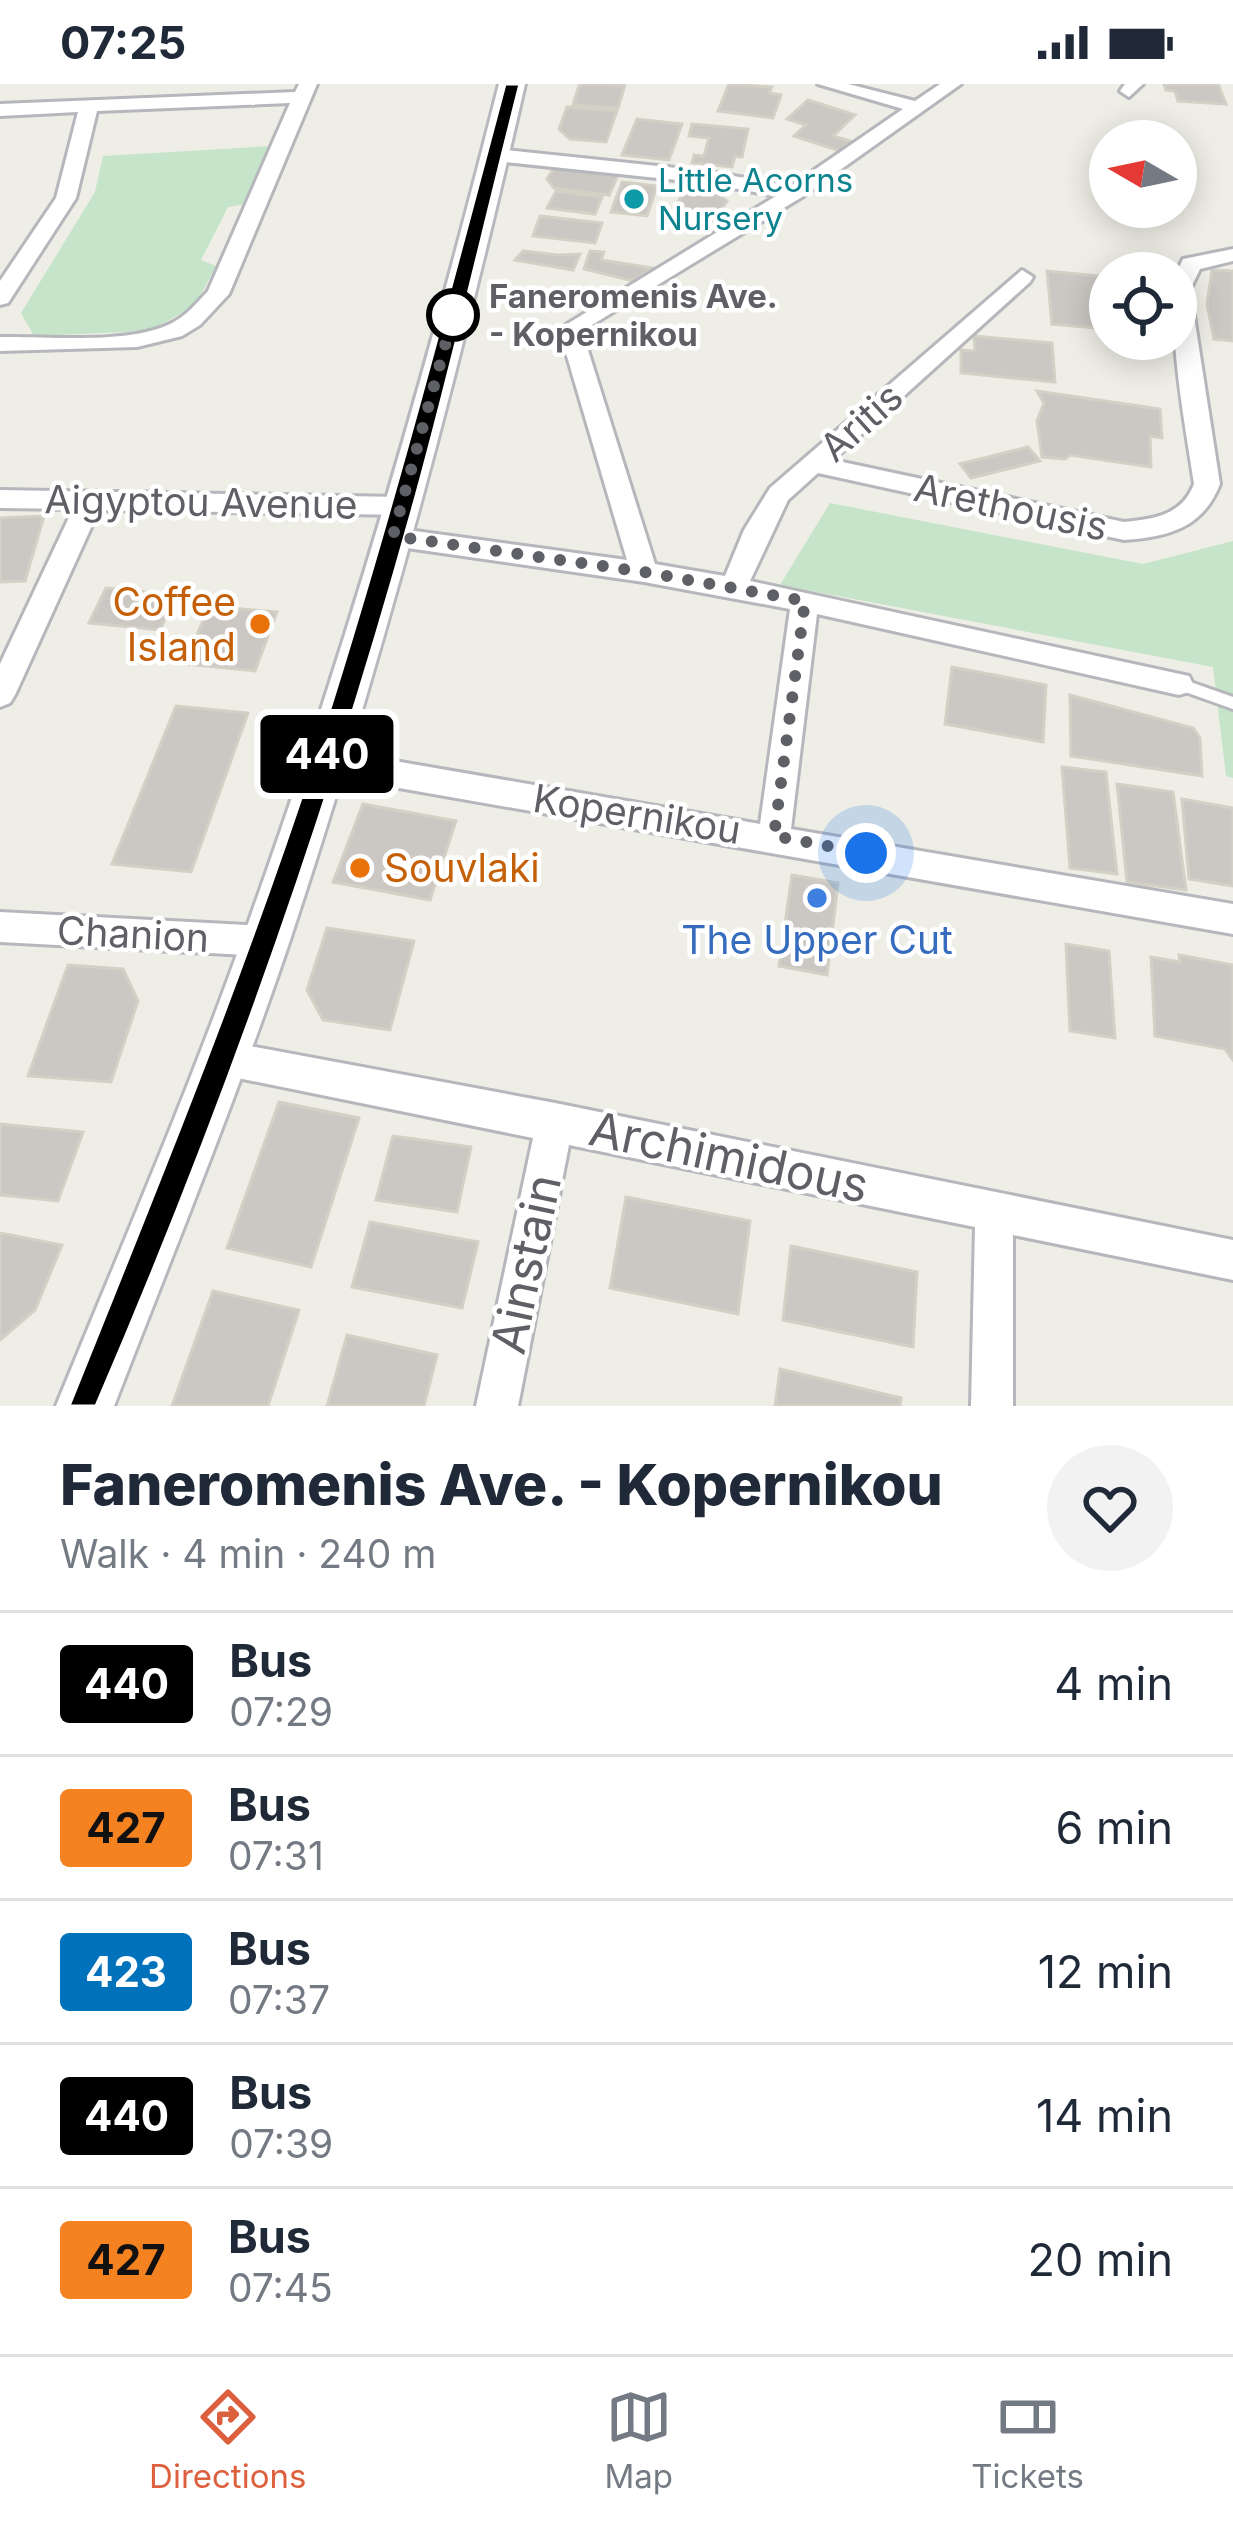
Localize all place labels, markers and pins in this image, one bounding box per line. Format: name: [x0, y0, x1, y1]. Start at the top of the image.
place label: Little Acorns Nursery: [658, 160, 853, 238]
marker: Little Acorns Nursery: [621, 186, 647, 212]
place label: Faneromenis Ave. - Kopernikou: [489, 276, 778, 354]
marker: Faneromenis Ave. - Kopernikou: [428, 290, 478, 340]
place label: Coffee Island: [112, 578, 236, 670]
marker: Coffee Island: [247, 611, 273, 637]
place label: Souvlaki: [384, 844, 540, 891]
marker: Souvlaki: [347, 855, 373, 881]
marker: The Upper Cut: [804, 885, 830, 911]
place label: The Upper Cut: [681, 916, 953, 963]

